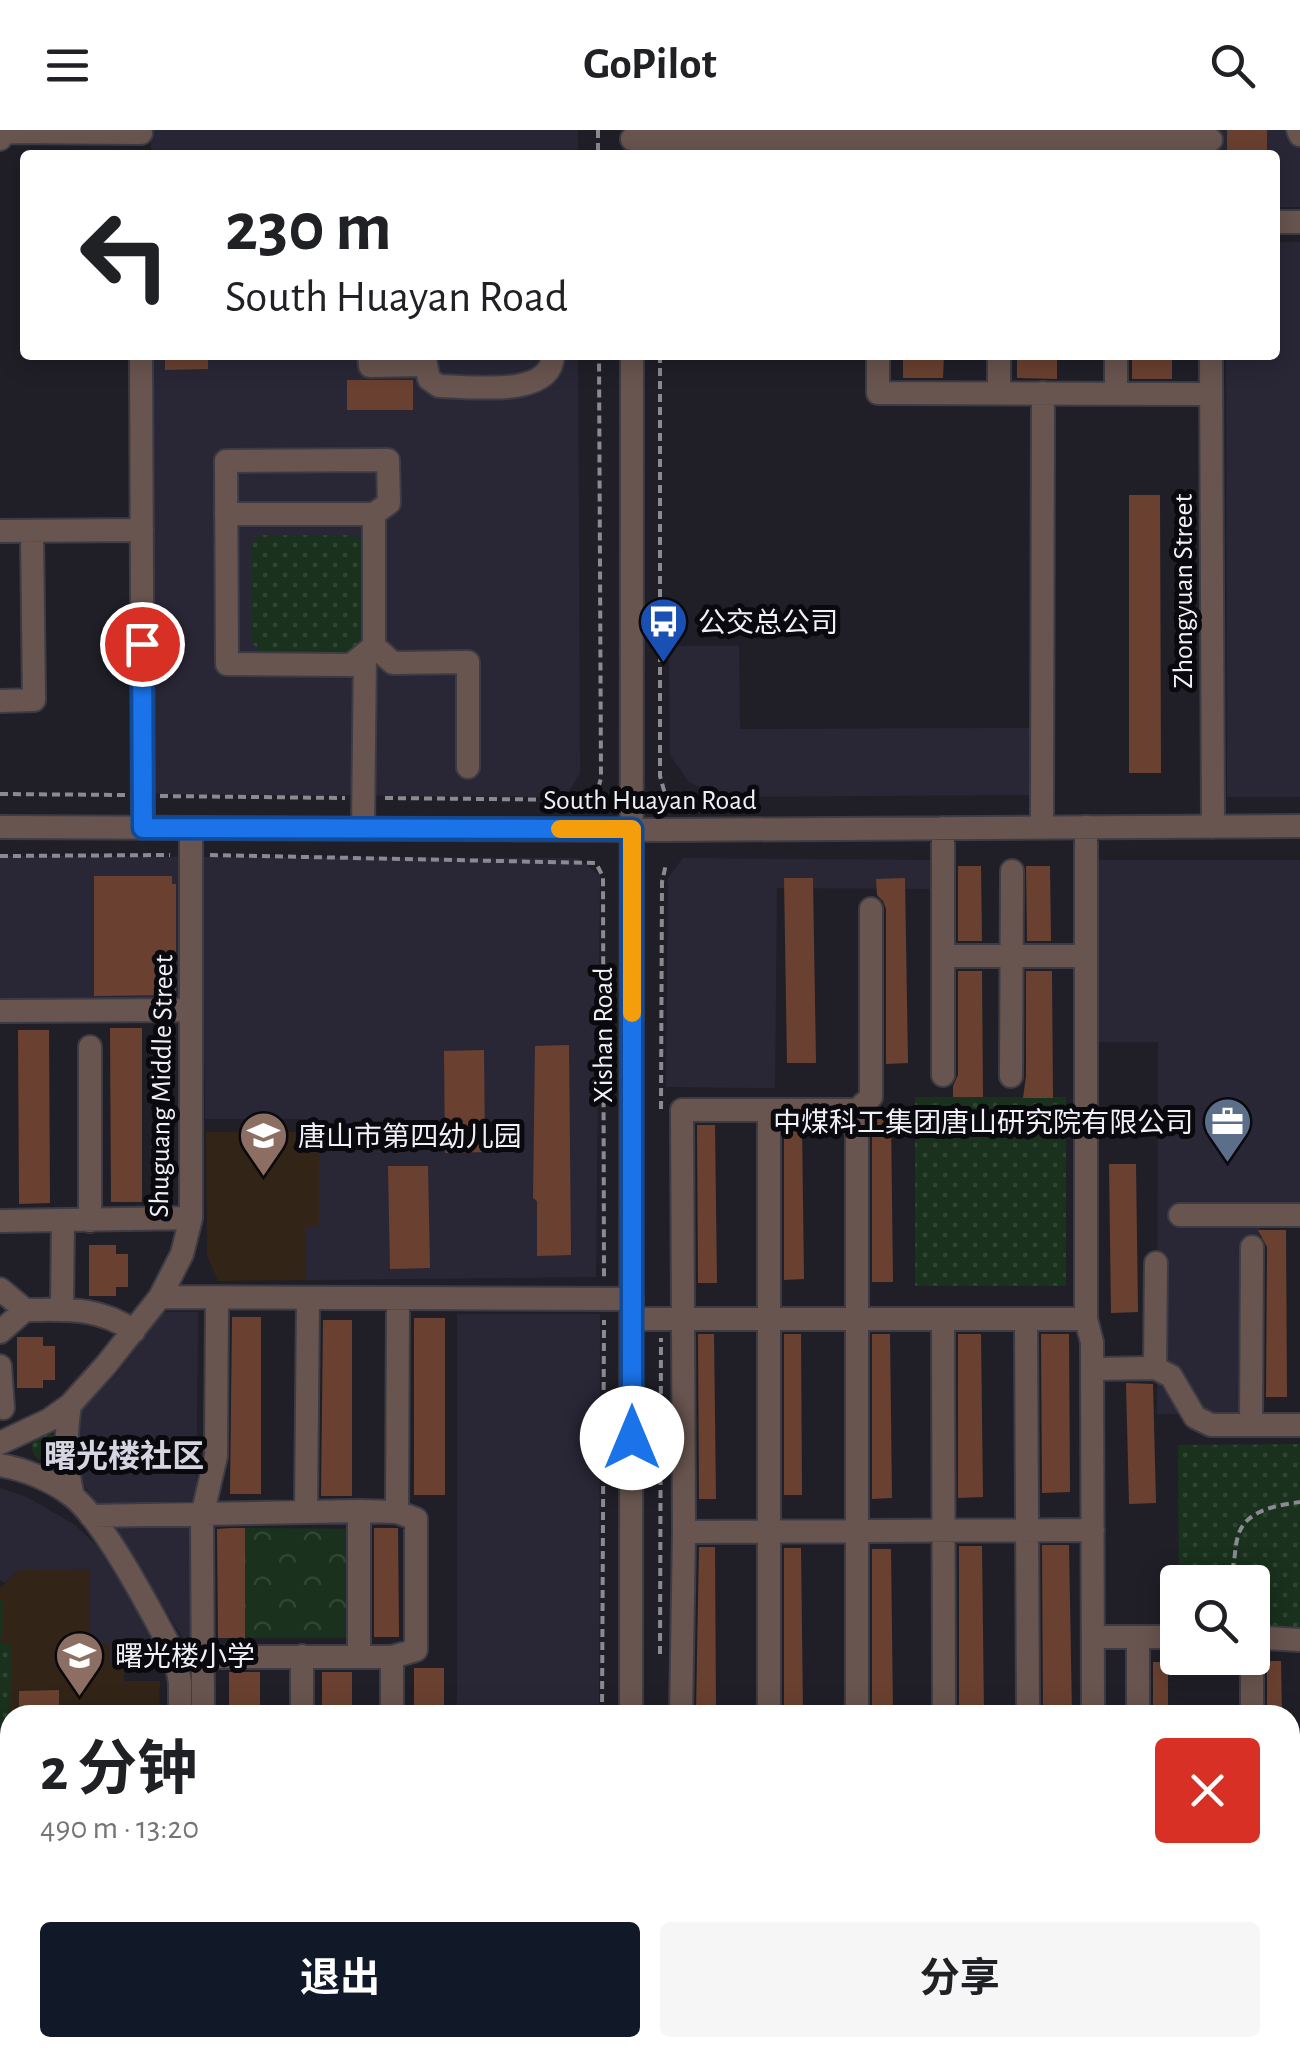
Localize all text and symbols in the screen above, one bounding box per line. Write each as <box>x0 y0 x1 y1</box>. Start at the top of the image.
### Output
icon: menu <box>40 38 95 93</box>
icon: search <box>1205 38 1260 93</box>
text: GoPilot <box>583 42 717 87</box>
icon: left <box>60 190 190 320</box>
text: 230 m <box>225 193 392 263</box>
text: South Huayan Road <box>225 275 568 320</box>
street label: Zhongyuan Street <box>1170 494 1198 688</box>
bus stop icon: 公交总公司 <box>637 596 689 664</box>
pin <box>100 602 185 687</box>
place label: 公交总公司 <box>698 608 838 638</box>
icon: arrive <box>115 617 170 672</box>
street label: South Huayan Road <box>543 787 757 815</box>
street label: Shuguang Middle Street <box>146 954 178 1218</box>
street label: Xishan Road <box>590 967 618 1103</box>
office icon: 中煤科工集团唐山研究院有限公司 <box>1202 1096 1254 1164</box>
place label: 中煤科工集团唐山研究院有限公司 <box>773 1108 1193 1138</box>
school or university icon: 唐山市第四幼儿园 <box>237 1110 289 1178</box>
place label: 唐山市第四幼儿园 <box>298 1122 522 1152</box>
position arrow <box>580 1386 684 1490</box>
district label: 曙光楼社区 <box>44 1439 204 1473</box>
map controls <box>1160 1565 1270 1675</box>
button: search <box>1160 1565 1270 1675</box>
school or university icon: 曙光楼小学 <box>54 1630 106 1698</box>
place label: 曙光楼小学 <box>115 1642 255 1672</box>
button: close <box>1155 1738 1260 1843</box>
text: 2 分钟 <box>40 1741 197 1801</box>
text: 490 m · 13:20 <box>40 1812 199 1844</box>
button: 退出 <box>40 1922 640 2037</box>
button: 分享 <box>660 1922 1260 2037</box>

